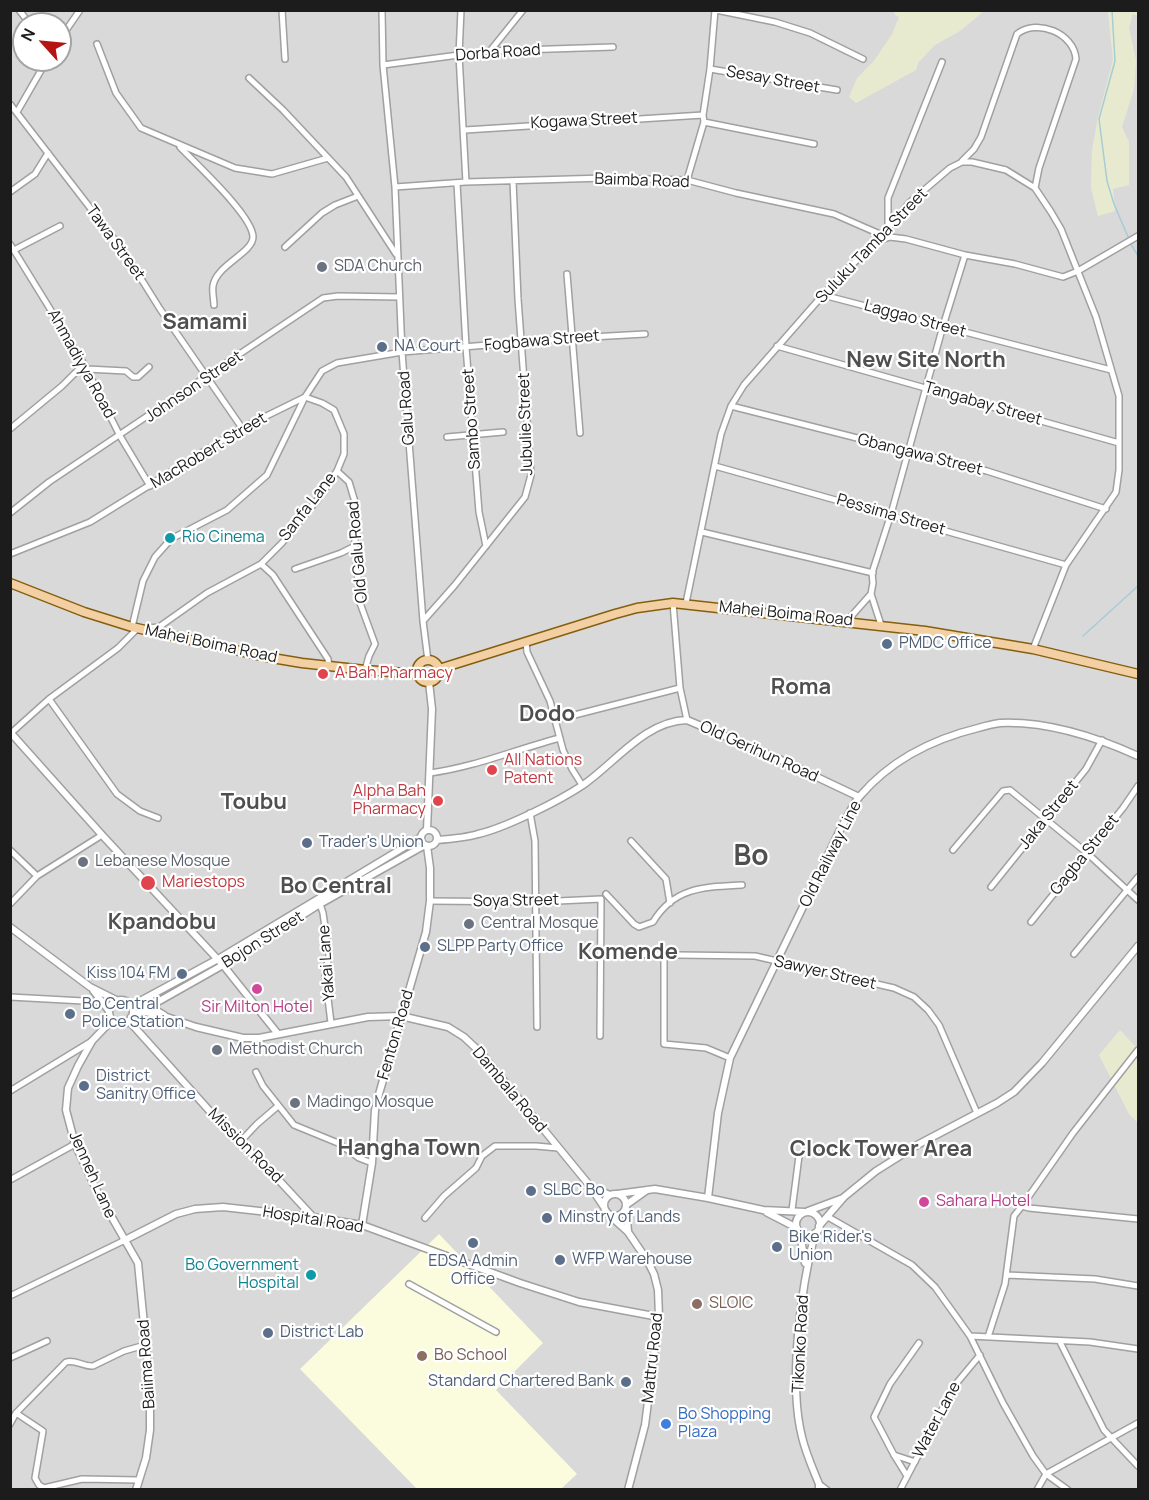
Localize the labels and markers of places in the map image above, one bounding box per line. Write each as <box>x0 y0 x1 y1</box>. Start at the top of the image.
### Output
place label: SDA Church <box>334 257 422 277</box>
marker: SDA Church <box>315 260 329 274</box>
place label: NA Court <box>394 337 461 357</box>
marker: NA Court <box>375 340 389 354</box>
place label: Rio Cinema <box>182 528 265 548</box>
marker: Rio Cinema <box>163 531 177 545</box>
place label: PMDC Office <box>899 634 992 654</box>
marker: PMDC Office <box>880 637 894 651</box>
place label: A Bah Pharmacy <box>335 664 453 684</box>
marker: A Bah Pharmacy <box>316 667 330 681</box>
place label: All Nations Patent <box>504 751 582 789</box>
marker: All Nations Patent <box>485 763 499 777</box>
place label: Alpha Bah Pharmacy <box>353 782 426 820</box>
marker: Alpha Bah Pharmacy <box>431 794 445 808</box>
place label: Trader's Union <box>319 833 424 853</box>
marker: Trader's Union <box>300 836 314 850</box>
place label: Lebanese Mosque <box>95 852 230 872</box>
marker: Lebanese Mosque <box>76 855 90 869</box>
place label: Mariestops <box>162 873 245 893</box>
marker: Mariestops <box>139 874 157 892</box>
place label: Central Mosque <box>481 914 598 934</box>
marker: Central Mosque <box>462 917 476 931</box>
place label: SLPP Party Office <box>437 937 563 957</box>
marker: SLPP Party Office <box>418 940 432 954</box>
place label: Kiss 104 FM <box>87 964 170 984</box>
marker: Kiss 104 FM <box>175 967 189 981</box>
marker: Sir Milton Hotel <box>250 982 264 996</box>
place label: Bo Central Police Station <box>82 995 184 1033</box>
place label: Sir Milton Hotel <box>201 998 313 1018</box>
marker: Bo Central Police Station <box>63 1007 77 1021</box>
place label: Methodist Church <box>229 1040 363 1060</box>
marker: Methodist Church <box>210 1043 224 1057</box>
place label: District Sanitry Office <box>96 1067 196 1105</box>
marker: District Sanitry Office <box>77 1079 91 1093</box>
place label: Madingo Mosque <box>307 1093 434 1113</box>
marker: Madingo Mosque <box>288 1096 302 1110</box>
place label: SLBC Bo <box>543 1181 605 1201</box>
marker: SLBC Bo <box>524 1184 538 1198</box>
place label: Sahara Hotel <box>936 1192 1030 1212</box>
marker: Sahara Hotel <box>917 1195 931 1209</box>
place label: Minstry of Lands <box>559 1208 681 1228</box>
marker: Minstry of Lands <box>540 1211 554 1225</box>
place label: Bike Rider's Union <box>789 1228 872 1266</box>
marker: EDSA Admin Office <box>466 1236 480 1250</box>
marker: Bike Rider's Union <box>770 1240 784 1254</box>
place label: WFP Warehouse <box>572 1250 692 1270</box>
place label: EDSA Admin Office <box>428 1252 518 1290</box>
marker: WFP Warehouse <box>553 1253 567 1267</box>
place label: Bo Government Hospital <box>185 1256 299 1294</box>
marker: Bo Government Hospital <box>304 1268 318 1282</box>
place label: SLOIC <box>709 1294 753 1314</box>
marker: SLOIC <box>690 1297 704 1311</box>
place label: District Lab <box>280 1323 364 1343</box>
marker: District Lab <box>261 1326 275 1340</box>
place label: Bo School <box>434 1346 507 1366</box>
marker: Bo School <box>415 1349 429 1363</box>
place label: Standard Chartered Bank <box>428 1372 614 1392</box>
marker: Standard Chartered Bank <box>619 1375 633 1389</box>
place label: Bo Shopping Plaza <box>678 1405 771 1443</box>
marker: Bo Shopping Plaza <box>659 1417 673 1431</box>

